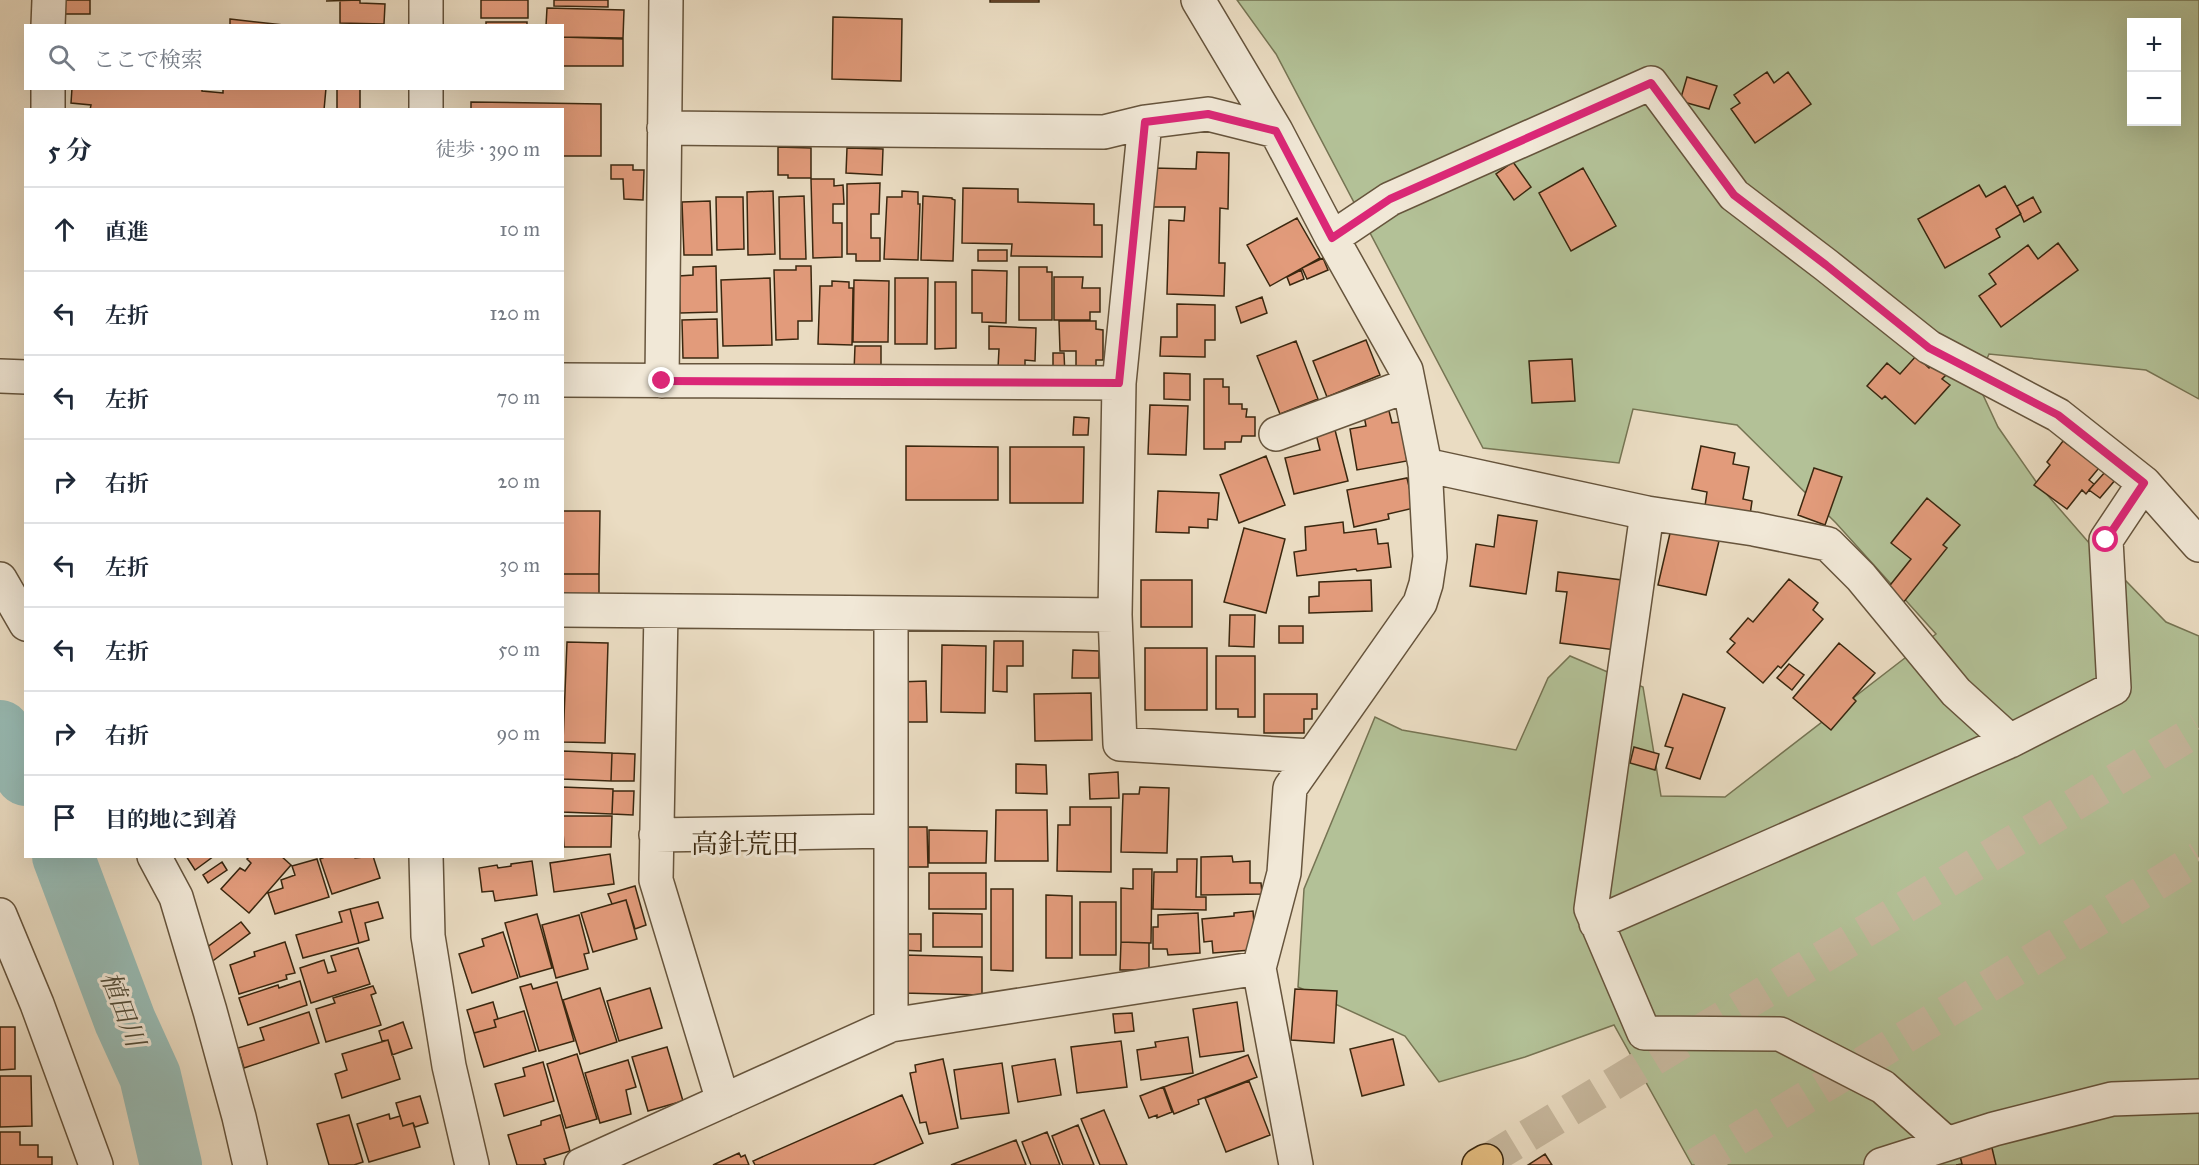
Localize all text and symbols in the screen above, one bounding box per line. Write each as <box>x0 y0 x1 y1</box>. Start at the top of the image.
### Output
map controls <box>2127 18 2181 126</box>
button: + <box>2127 18 2181 72</box>
search box <box>24 24 564 90</box>
icon: search <box>45 41 78 74</box>
text: ここで検索 <box>93 46 203 73</box>
button: − <box>2127 72 2181 126</box>
text: 5 分 <box>48 134 92 166</box>
text: 徒歩 · 390 m <box>436 137 540 161</box>
icon: ahead <box>48 213 81 246</box>
text: 10 m <box>499 217 540 241</box>
text: 直進 <box>105 218 149 245</box>
icon: left <box>48 297 81 330</box>
text: 120 m <box>489 301 540 325</box>
text: 左折 <box>105 302 149 329</box>
route end <box>648 367 674 393</box>
icon: left <box>48 381 81 414</box>
text: 70 m <box>497 385 540 409</box>
text: 左折 <box>105 386 149 413</box>
icon: right <box>48 465 81 498</box>
text: 20 m <box>497 469 540 493</box>
text: 右折 <box>105 470 149 497</box>
route start <box>2092 526 2118 552</box>
icon: left <box>48 549 81 582</box>
text: 30 m <box>499 553 540 577</box>
text: 左折 <box>105 554 149 581</box>
icon: left <box>48 633 81 666</box>
text: 50 m <box>498 637 540 661</box>
text: 左折 <box>105 638 149 665</box>
icon: right <box>48 717 81 750</box>
text: 90 m <box>497 721 540 745</box>
text: 右折 <box>105 722 149 749</box>
icon: arrive <box>48 801 81 834</box>
text: 目的地に到着 <box>105 806 237 833</box>
district label: 高針荒田 <box>691 827 799 860</box>
water label: 植田川 <box>94 967 153 1054</box>

